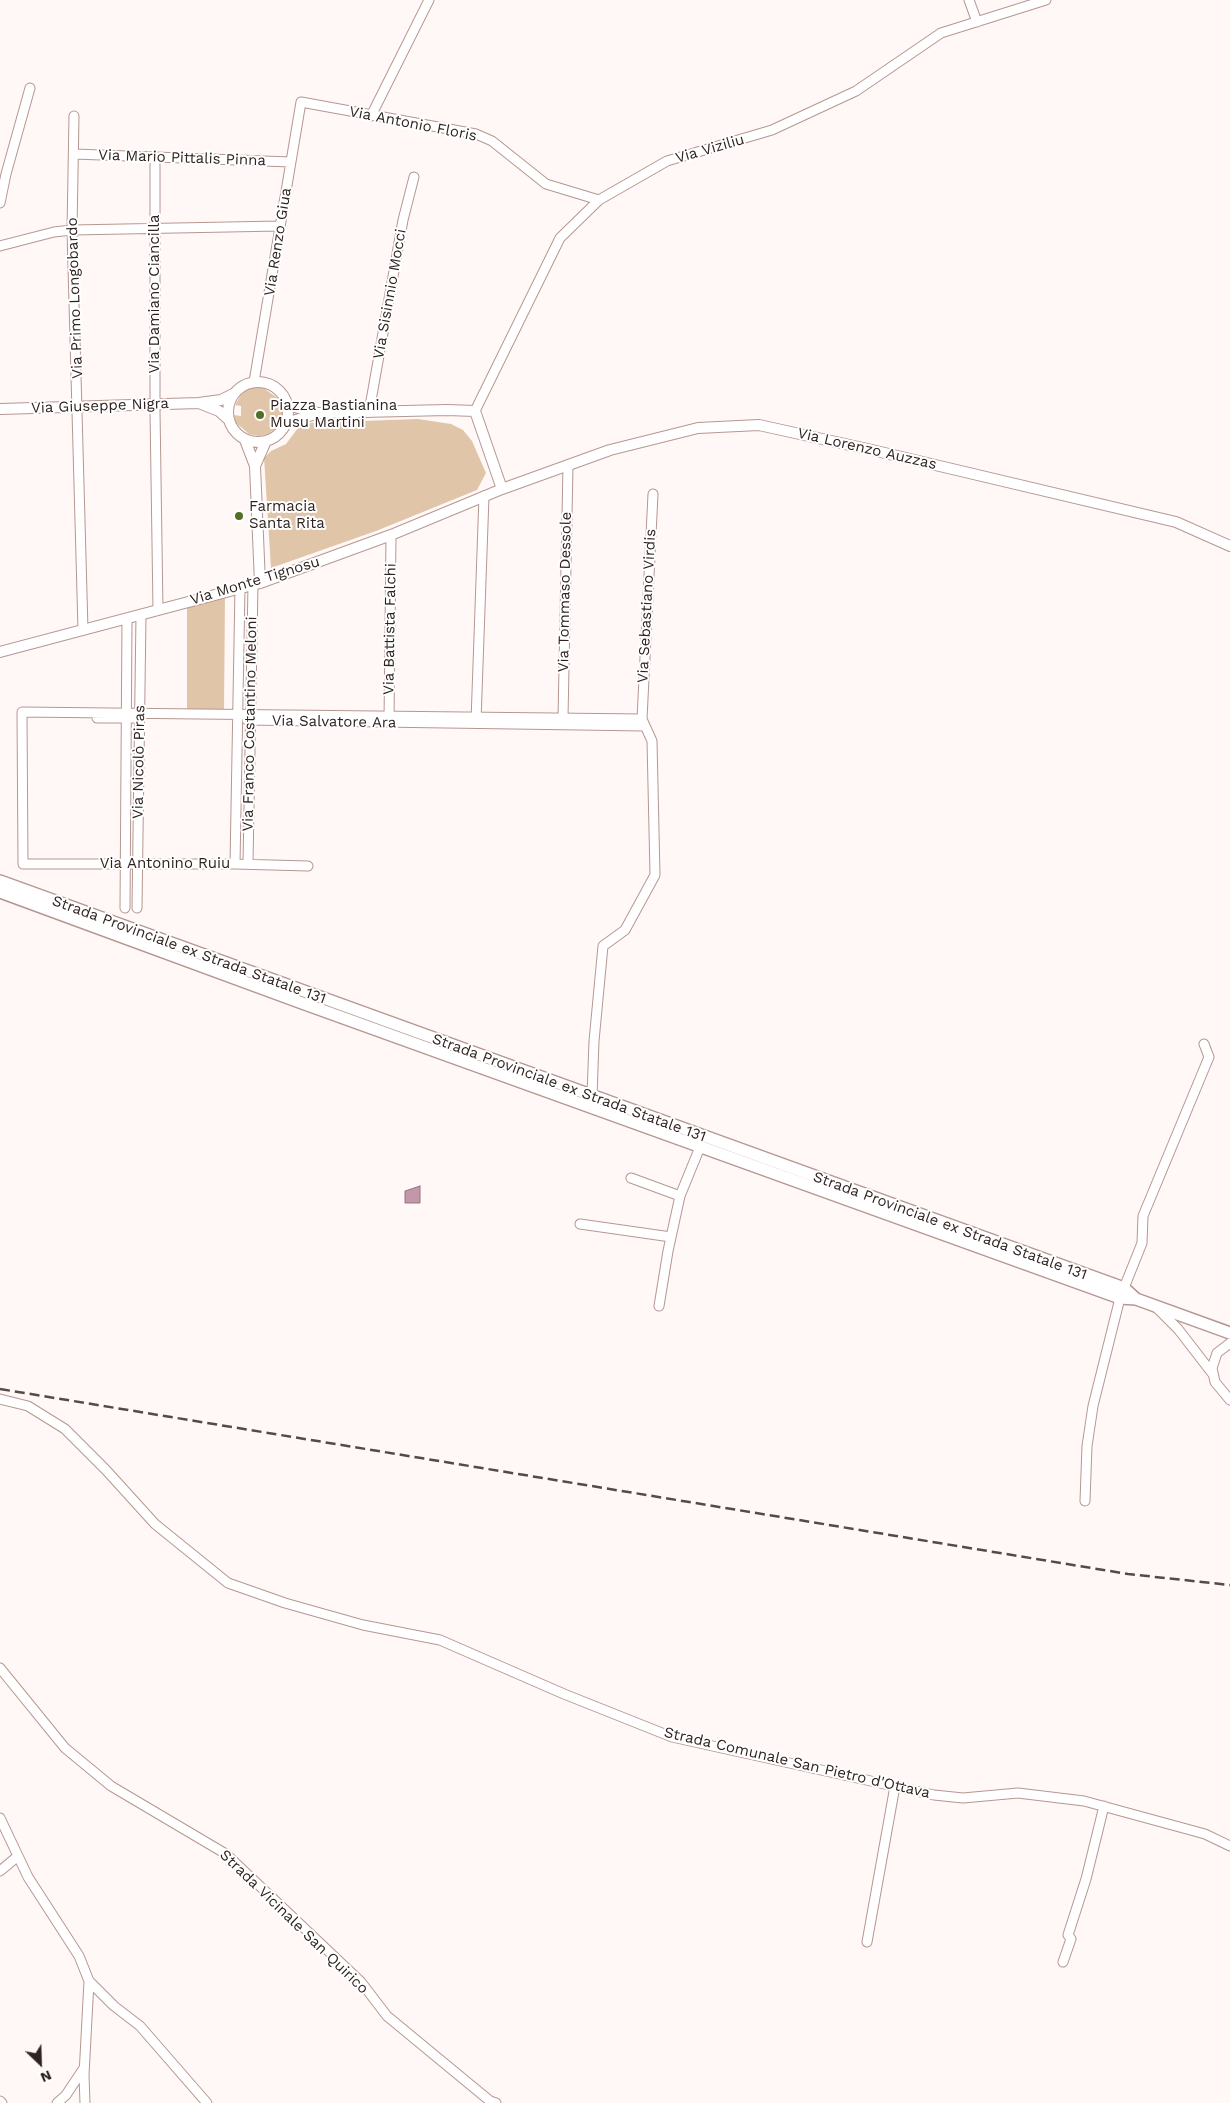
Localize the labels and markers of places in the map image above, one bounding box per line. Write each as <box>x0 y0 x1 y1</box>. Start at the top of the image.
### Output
place label: Piazza Bastianina Musu Martini <box>270 397 397 432</box>
marker: Piazza Bastianina Musu Martini <box>254 409 266 421</box>
place label: Farmacia Santa Rita <box>249 498 325 533</box>
marker: Farmacia Santa Rita <box>233 510 245 522</box>

